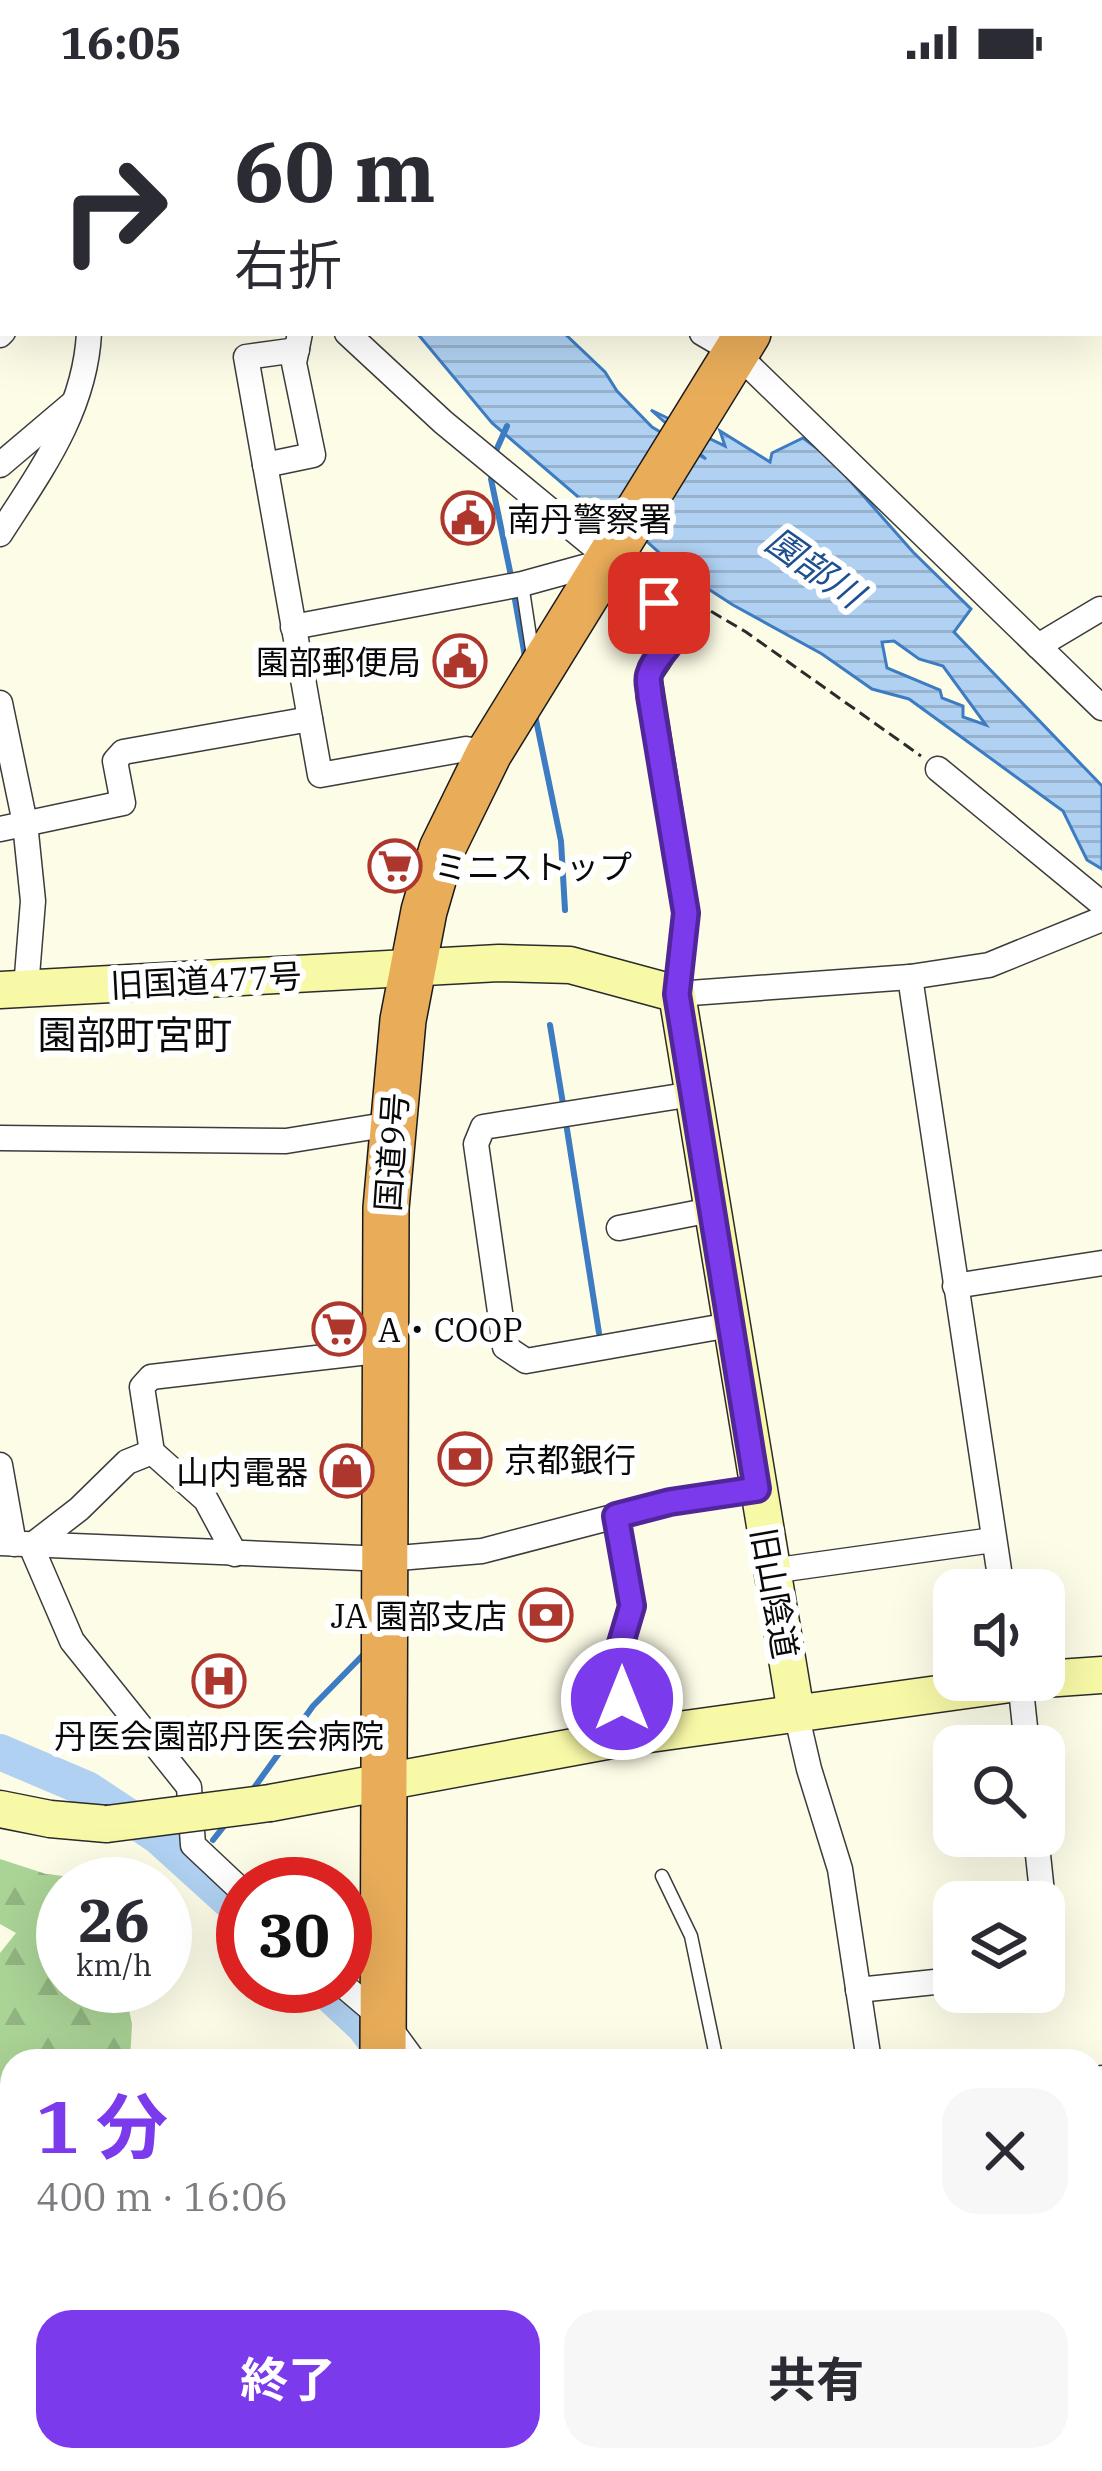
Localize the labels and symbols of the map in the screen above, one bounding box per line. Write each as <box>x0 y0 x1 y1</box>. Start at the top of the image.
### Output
public building icon: 南丹警察署 <box>440 490 496 546</box>
place label: 南丹警察署 <box>507 497 672 540</box>
water label: 園部川 <box>757 517 876 620</box>
pin <box>608 552 710 654</box>
public building icon: 園部郵便局 <box>432 633 488 689</box>
place label: 園部郵便局 <box>256 640 421 683</box>
supermarket icon: ミニストップ <box>367 838 423 894</box>
place label: ミニストップ <box>434 845 632 888</box>
street label: 旧国道477号 <box>109 954 303 1006</box>
district label: 園部町宮町 <box>37 1009 233 1060</box>
street label: 国道9号 <box>365 1091 417 1213</box>
supermarket icon: A・COOP <box>311 1301 367 1357</box>
place label: A・COOP <box>378 1308 523 1351</box>
bank icon: 京都銀行 <box>437 1431 493 1487</box>
place label: 京都銀行 <box>504 1438 636 1481</box>
shop icon: 山内電器 <box>319 1443 375 1499</box>
place label: 山内電器 <box>176 1450 308 1493</box>
street label: 旧山陰道 <box>742 1524 808 1662</box>
bank icon: JA 園部支店 <box>518 1587 574 1643</box>
place label: JA 園部支店 <box>330 1594 507 1637</box>
position arrow <box>559 1636 685 1762</box>
hospital icon: 丹医会園部丹医会病院 <box>191 1653 247 1709</box>
place label: 丹医会園部丹医会病院 <box>54 1714 384 1757</box>
speed limit sign: 30 <box>216 1857 372 2013</box>

